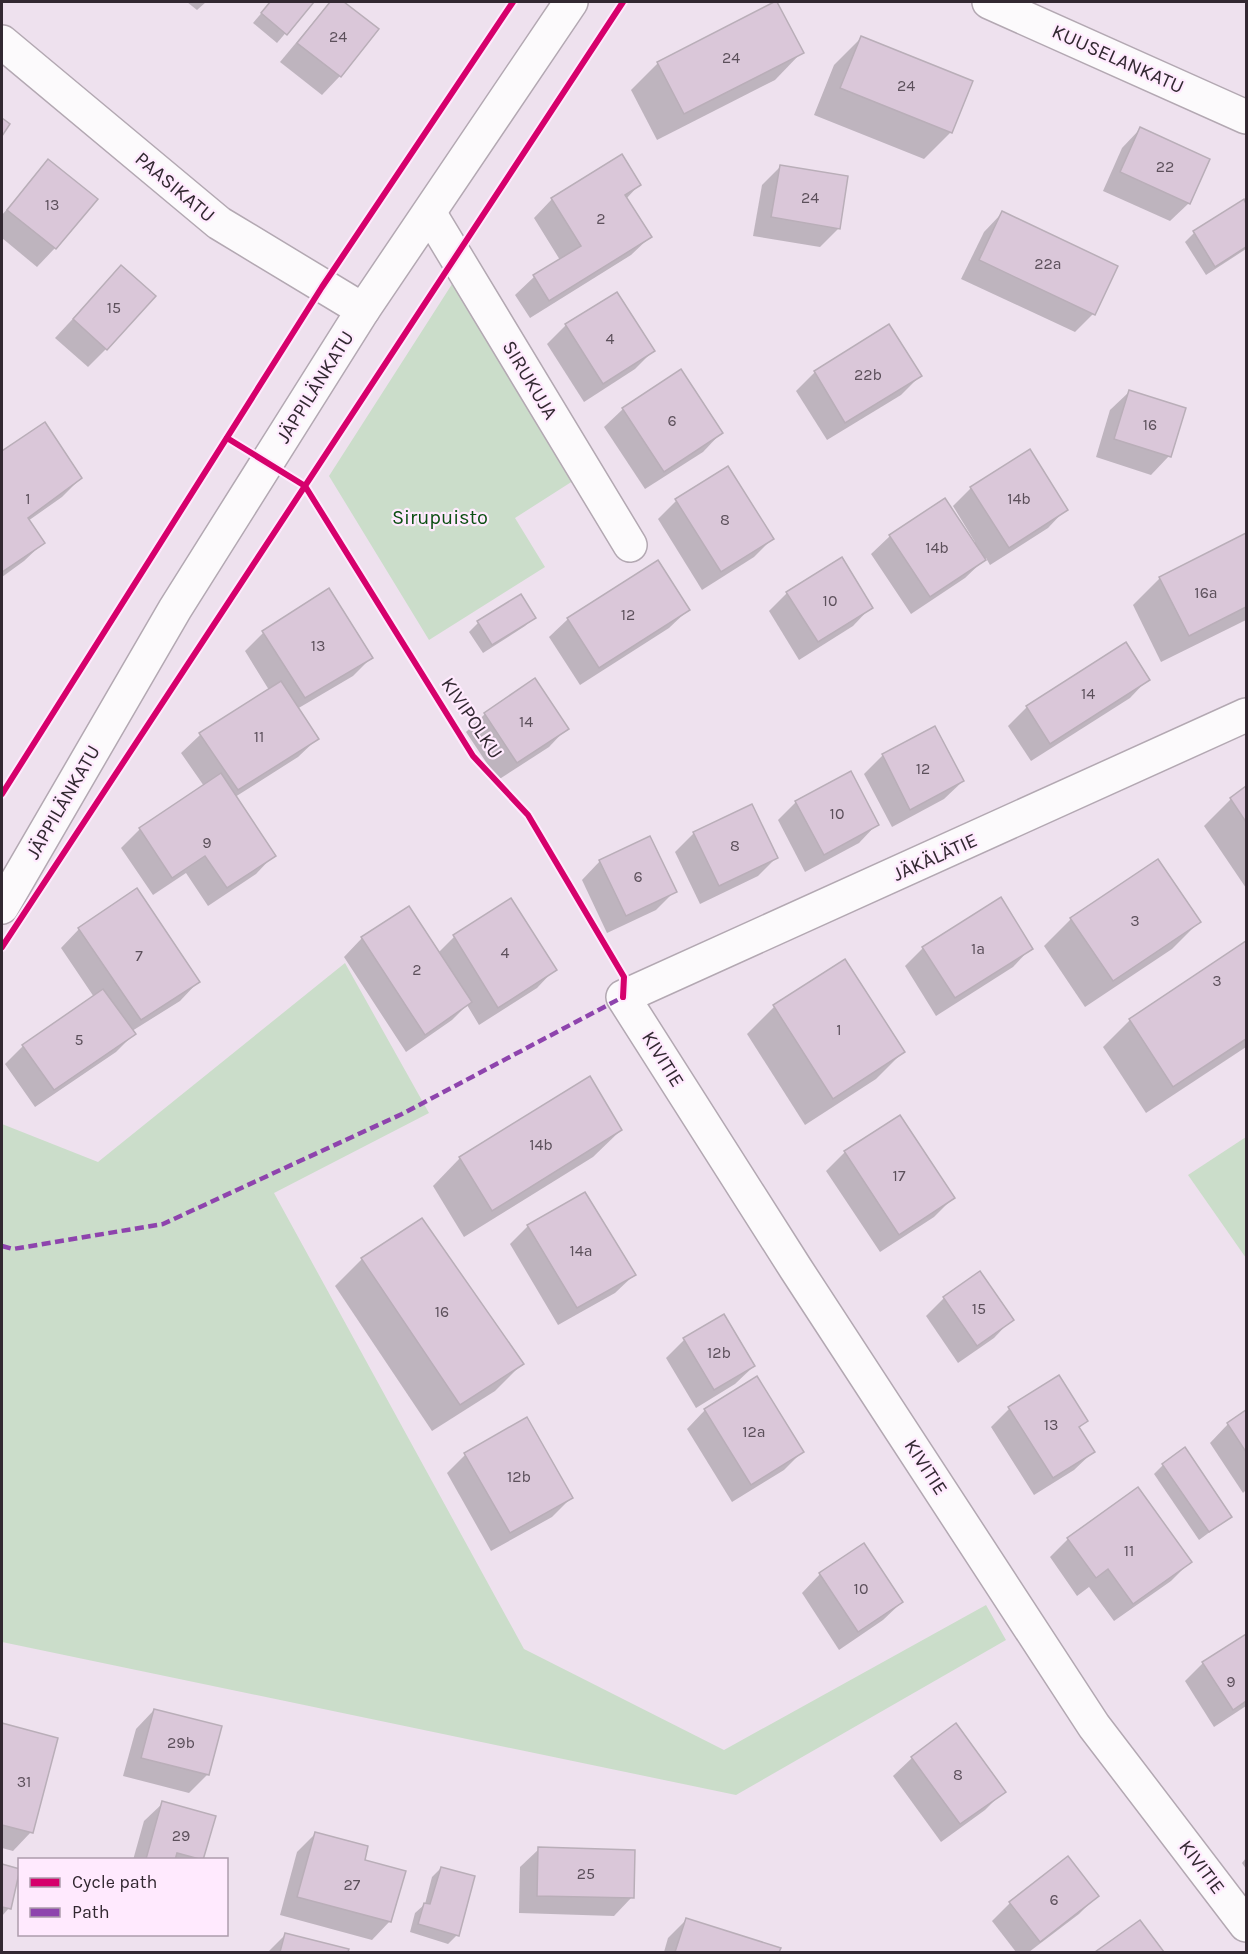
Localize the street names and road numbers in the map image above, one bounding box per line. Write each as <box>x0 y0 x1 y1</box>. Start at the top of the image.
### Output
street label: KUUSELANKATU <box>1048 20 1188 98</box>
street label: PAASIKATU <box>131 147 219 227</box>
street label: JÄPPILÄNKATU <box>271 327 359 447</box>
street label: SIRUKUJA <box>498 336 562 424</box>
street label: KIVIPOLKU <box>436 673 508 763</box>
street label: JÄPPILÄNKATU <box>21 741 105 863</box>
street label: JÄKÄLÄTIE <box>889 828 981 886</box>
street label: KIVITIE <box>637 1027 689 1091</box>
street label: KIVITIE <box>900 1435 952 1499</box>
street label: KIVITIE <box>1174 1836 1230 1898</box>

